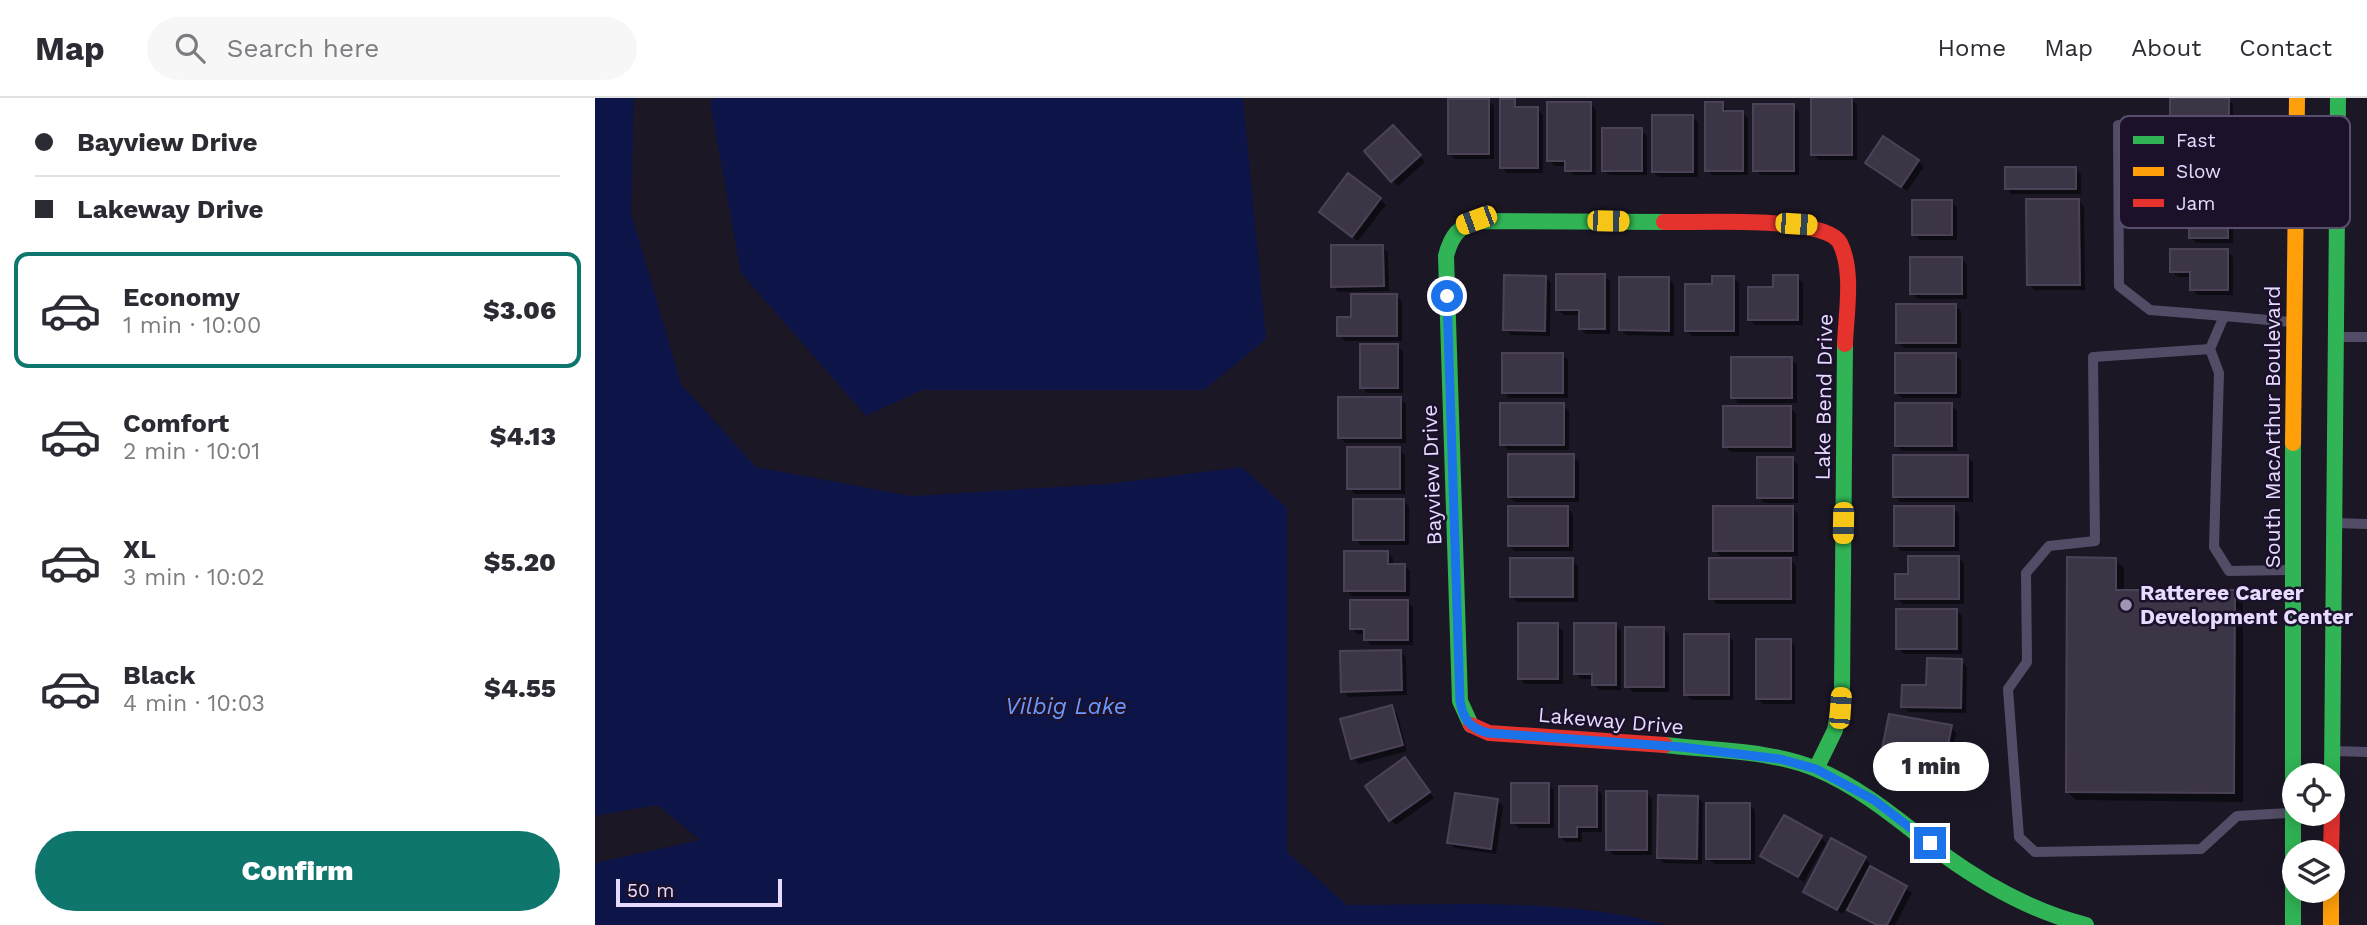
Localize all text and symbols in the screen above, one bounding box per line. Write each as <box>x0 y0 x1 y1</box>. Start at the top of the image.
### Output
search box <box>147 17 637 80</box>
text: Map <box>35 29 105 68</box>
icon: search <box>171 29 209 67</box>
text: Search here <box>227 33 379 63</box>
text: Home <box>1938 34 2006 62</box>
text: Map <box>2044 34 2093 62</box>
text: About <box>2131 34 2201 62</box>
text: Contact <box>2239 34 2332 62</box>
legend <box>2119 116 2350 228</box>
text: Bayview Drive <box>77 127 258 157</box>
text: Fast <box>2176 129 2215 152</box>
text: Slow <box>2176 160 2221 183</box>
text: Jam <box>2176 192 2215 215</box>
text: Lakeway Drive <box>77 194 264 224</box>
car <box>1453 203 1500 237</box>
car <box>1587 210 1630 232</box>
car <box>1775 212 1818 236</box>
icon: car <box>39 279 102 342</box>
route start <box>1431 280 1463 312</box>
text: Economy <box>123 282 240 312</box>
street label: South MacArthur Boulevard <box>2260 286 2285 568</box>
text: $3.06 <box>483 295 556 325</box>
text: 1 min · 10:00 <box>123 312 261 339</box>
street label: Lake Bend Drive <box>1810 313 1837 481</box>
street label: Bayview Drive <box>1417 404 1446 546</box>
icon: car <box>39 405 102 468</box>
text: Comfort <box>123 408 229 438</box>
text: $4.13 <box>490 421 556 451</box>
text: 2 min · 10:01 <box>123 438 260 465</box>
car <box>1833 502 1854 544</box>
icon: car <box>39 531 102 594</box>
text: XL <box>123 534 156 564</box>
text: $5.20 <box>484 547 556 577</box>
text: 3 min · 10:02 <box>123 564 265 591</box>
place label: Ratteree Career Development Center <box>2140 580 2353 629</box>
marker: Ratteree Career Development Center <box>2118 597 2134 613</box>
icon: car <box>39 657 102 720</box>
text: Black <box>123 660 195 690</box>
text: $4.55 <box>484 673 556 703</box>
car <box>1829 686 1852 730</box>
text: 4 min · 10:03 <box>123 690 265 717</box>
water label: Vilbig Lake <box>1005 693 1127 720</box>
street label: Lakeway Drive <box>1537 702 1685 739</box>
callout: 1 min <box>1872 742 1988 790</box>
text: 1 min <box>1901 753 1961 780</box>
map controls <box>2282 763 2345 903</box>
button: locate <box>2282 763 2345 826</box>
route end <box>1914 827 1946 859</box>
button: Confirm <box>35 831 560 911</box>
button: layers <box>2282 840 2345 903</box>
scale bar <box>616 876 782 908</box>
text: 50 m <box>627 879 674 902</box>

